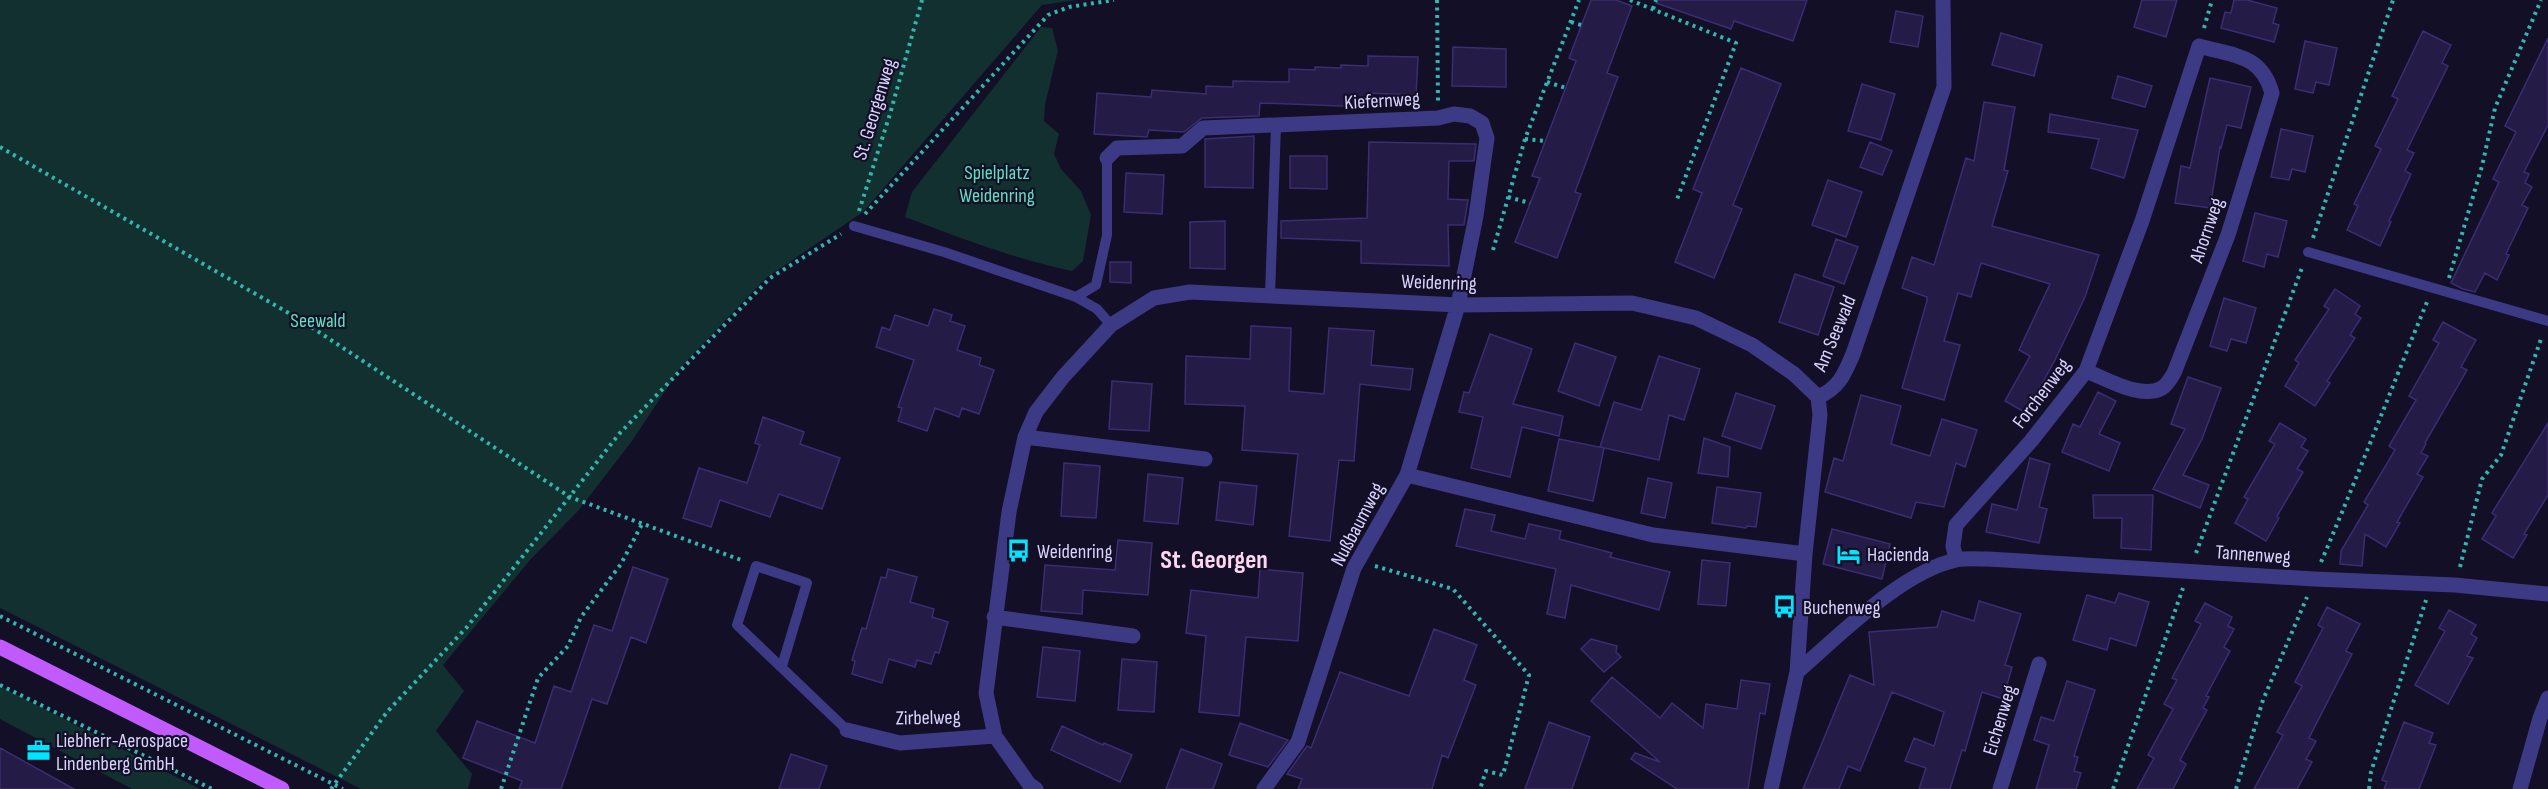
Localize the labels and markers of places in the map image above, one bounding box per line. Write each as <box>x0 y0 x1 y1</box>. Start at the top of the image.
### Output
bus stop icon: Weidenring <box>1006 538 1032 564</box>
place label: Weidenring <box>1037 540 1112 564</box>
hotel icon: Hacienda <box>1836 541 1862 567</box>
place label: Hacienda <box>1867 543 1929 567</box>
bus stop icon: Buchenweg <box>1772 594 1798 620</box>
place label: Buchenweg <box>1803 596 1881 620</box>
place label: Liebherr-Aerospace Lindenberg GmbH <box>56 729 188 776</box>
office icon: Liebherr-Aerospace Lindenberg GmbH <box>25 738 51 764</box>

